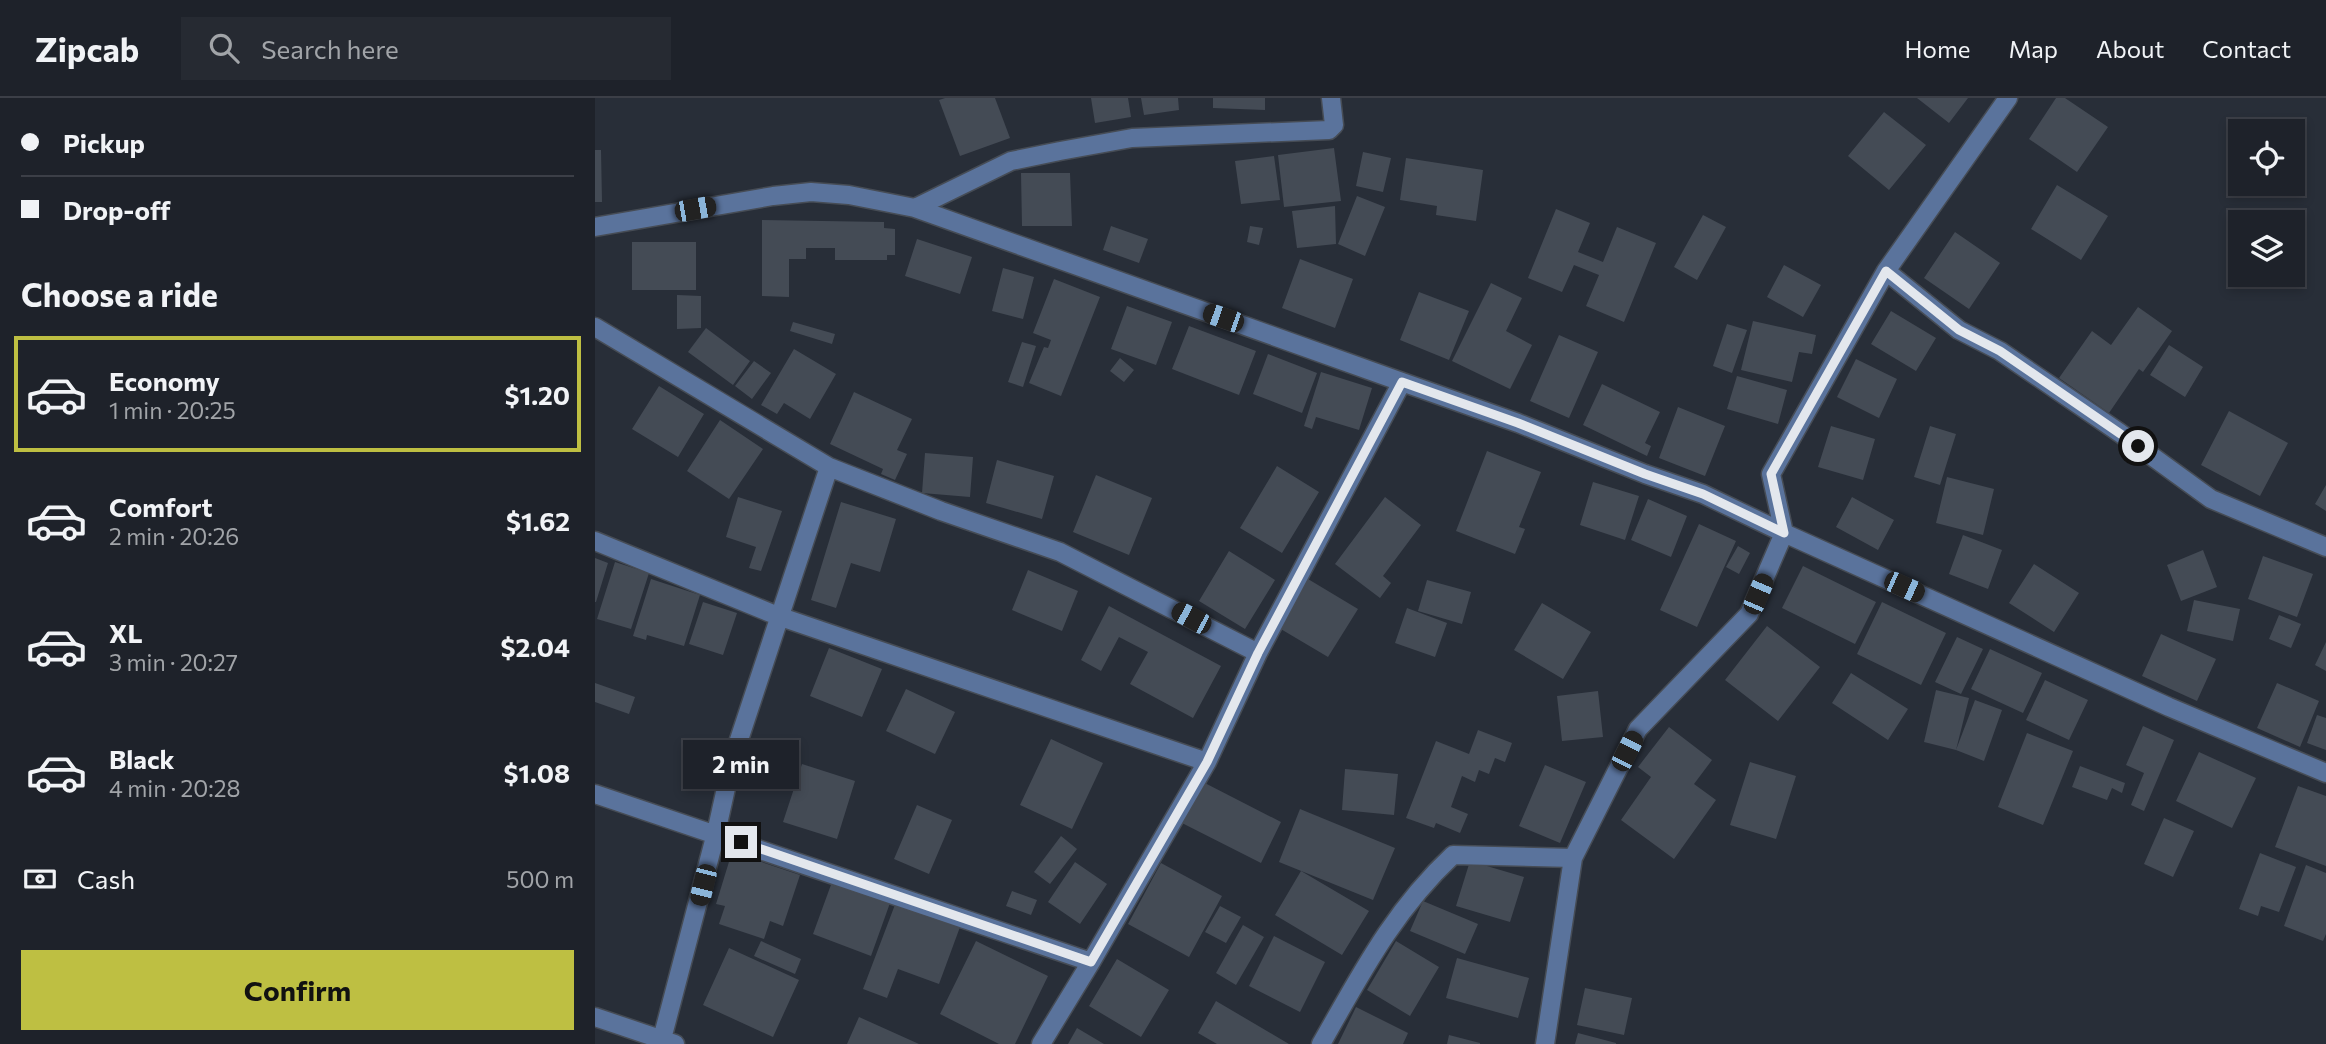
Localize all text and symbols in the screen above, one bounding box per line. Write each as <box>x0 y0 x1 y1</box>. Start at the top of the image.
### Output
search box <box>181 17 671 80</box>
text: Zipcab <box>35 28 139 69</box>
icon: search <box>205 29 243 67</box>
text: Search here <box>261 33 399 64</box>
text: Home <box>1905 34 1971 63</box>
text: Map <box>2009 34 2058 63</box>
text: About <box>2096 34 2164 63</box>
text: Contact <box>2202 34 2291 63</box>
map controls <box>2228 119 2305 287</box>
button: locate <box>2228 119 2305 196</box>
text: Pickup <box>63 127 145 158</box>
text: Drop-off <box>63 194 170 225</box>
car <box>673 195 718 223</box>
button: layers <box>2228 210 2305 287</box>
text: Choose a ride <box>21 274 218 314</box>
car <box>1200 301 1247 335</box>
icon: car <box>25 363 88 426</box>
text: Economy <box>109 365 220 396</box>
text: $1.20 <box>505 379 570 410</box>
text: 1 min · 20:25 <box>109 396 236 424</box>
route start <box>2122 430 2154 462</box>
icon: car <box>25 489 88 552</box>
text: Comfort <box>109 491 212 522</box>
text: $1.62 <box>506 505 570 536</box>
text: 2 min · 20:26 <box>109 522 239 550</box>
car <box>1881 569 1928 605</box>
car <box>1741 571 1776 617</box>
car <box>1168 599 1215 637</box>
icon: car <box>25 615 88 678</box>
text: XL <box>109 617 143 648</box>
text: $2.04 <box>501 631 570 662</box>
text: 3 min · 20:27 <box>109 648 238 676</box>
car <box>1609 728 1646 774</box>
callout: 2 min <box>683 740 799 790</box>
icon: car <box>25 741 88 804</box>
text: Black <box>109 743 175 774</box>
text: 2 min <box>712 750 770 778</box>
text: $1.08 <box>503 757 570 788</box>
text: 4 min · 20:28 <box>109 774 240 802</box>
route end <box>725 826 757 858</box>
icon: cash <box>21 860 59 898</box>
car <box>688 862 719 908</box>
text: Cash <box>77 863 135 894</box>
text: 500 m <box>506 865 574 893</box>
button: Confirm <box>21 950 574 1030</box>

